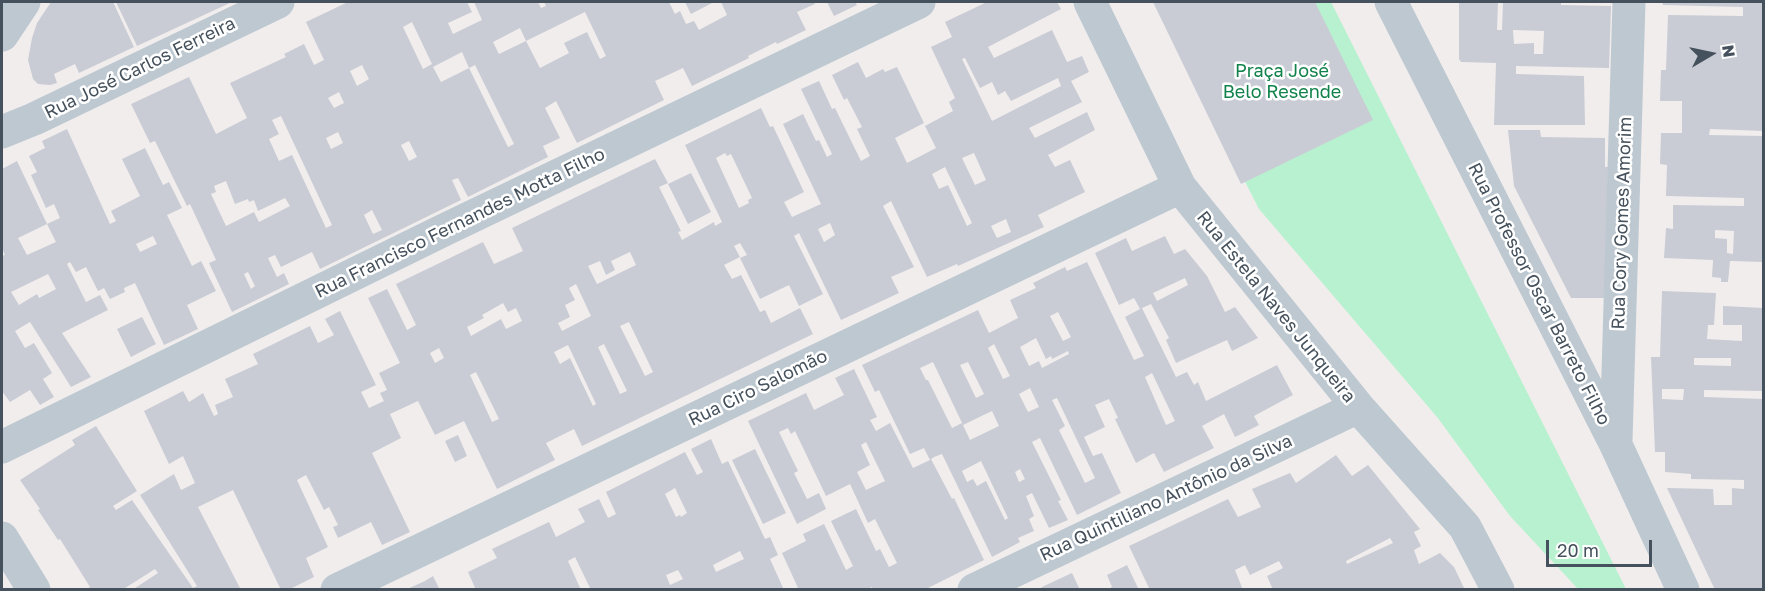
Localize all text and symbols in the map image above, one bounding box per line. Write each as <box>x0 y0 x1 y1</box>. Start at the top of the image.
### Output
street label: Rua José Carlos Ferreira <box>41 12 239 124</box>
north arrow <box>1681 24 1741 84</box>
text: N <box>1718 44 1740 59</box>
park label: Praça José Belo Resende <box>1223 60 1341 103</box>
street label: Rua Cory Gomes Amorim <box>1607 116 1637 330</box>
street label: Rua Francisco Fernandes Motta Filho <box>312 143 608 303</box>
street label: Rua Professor Oscar Barreto Filho <box>1463 159 1615 429</box>
street label: Rua Estela Naves Junqueira <box>1192 207 1360 407</box>
street label: Rua Ciro Salomão <box>685 345 831 431</box>
street label: Rua Quintiliano Antônio da Silva <box>1036 430 1296 566</box>
scale bar <box>1549 528 1656 566</box>
text: 20 m <box>1557 539 1599 561</box>

